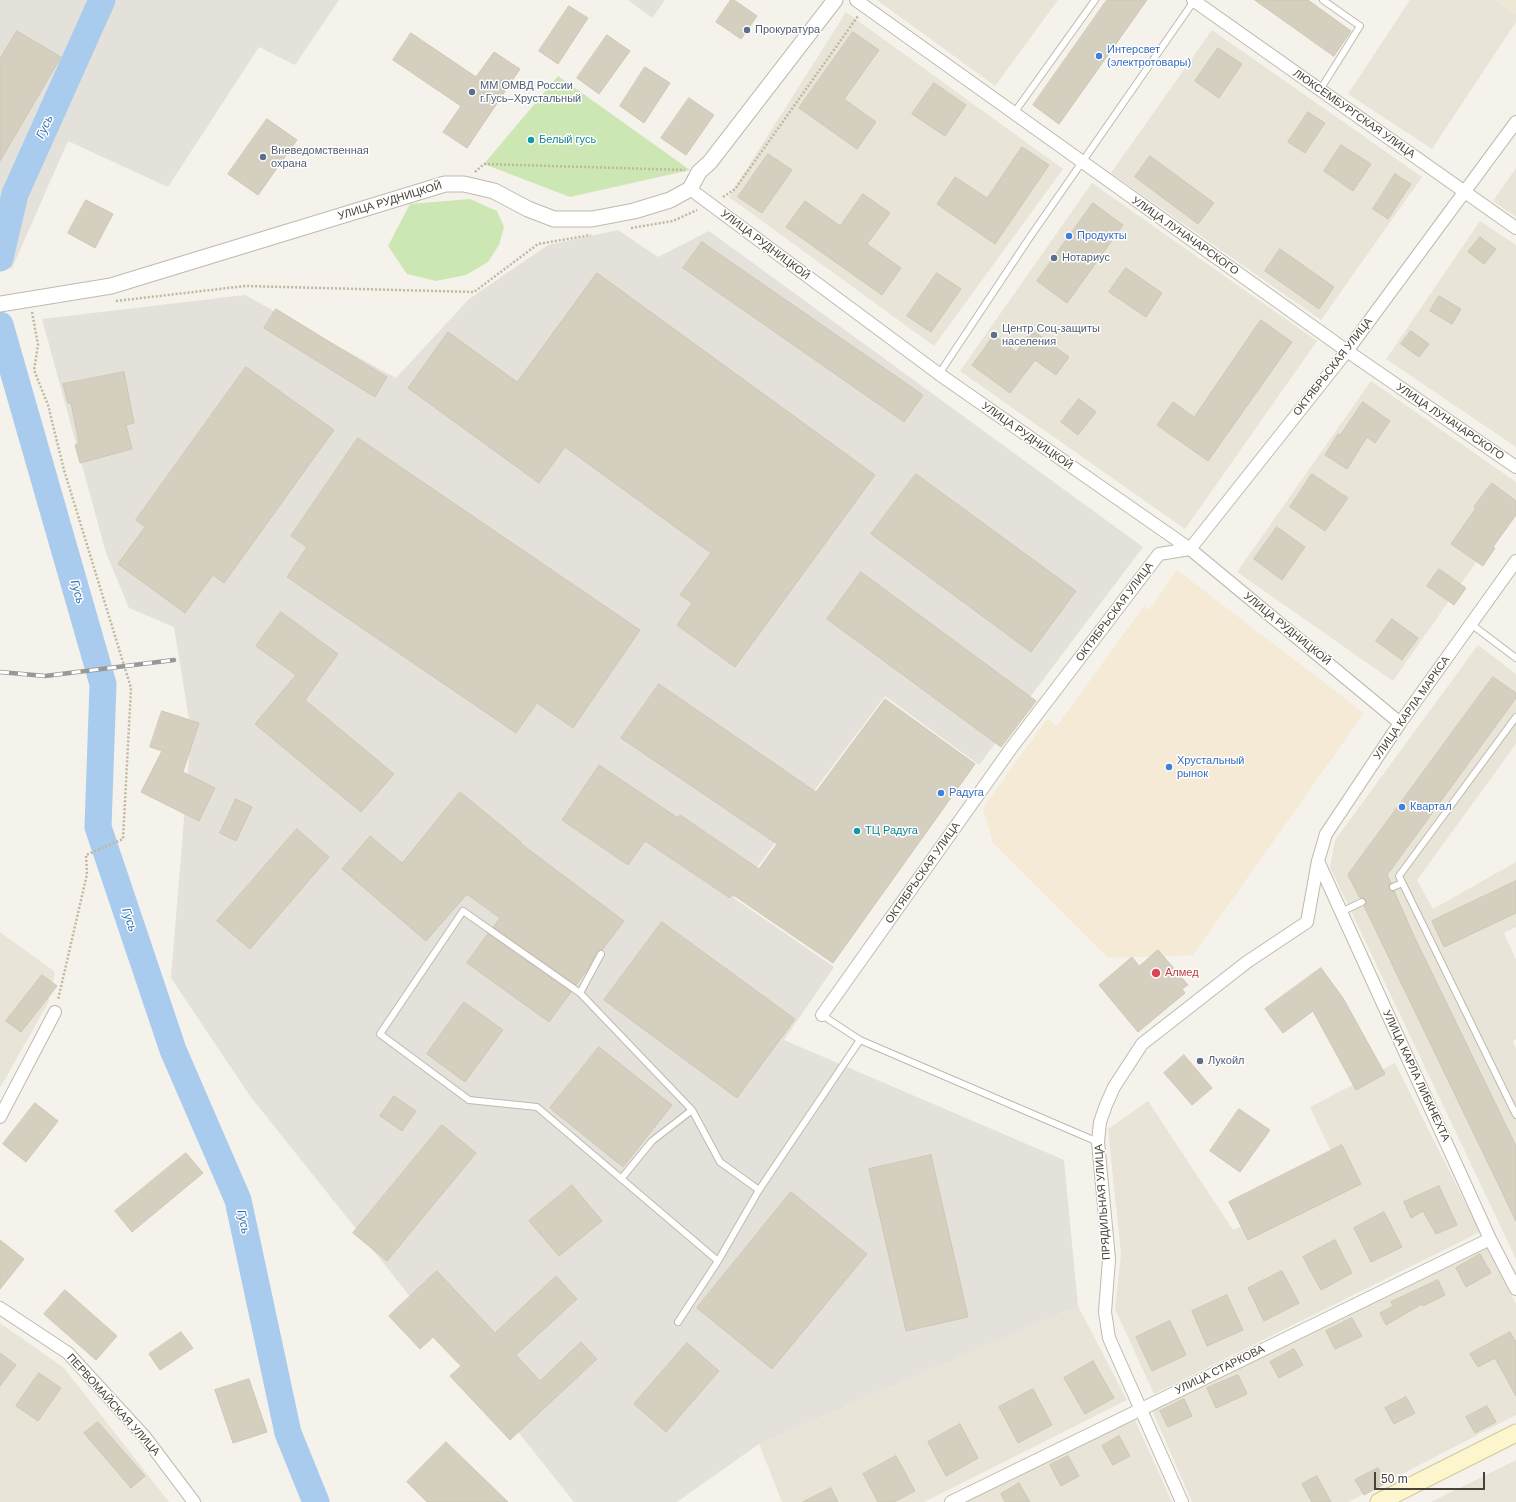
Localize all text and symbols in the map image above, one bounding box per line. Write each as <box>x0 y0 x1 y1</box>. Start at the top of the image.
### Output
place label: Прокуратура <box>755 23 820 37</box>
marker: Прокуратура <box>742 25 752 35</box>
place label: Интерсвет (электротовары) <box>1107 43 1191 69</box>
marker: Интерсвет (электротовары) <box>1094 51 1104 61</box>
street label: ЛЮКСЕМБУРГСКАЯ УЛИЦА <box>1291 67 1417 161</box>
place label: ММ ОМВД России г.Гусь–Хрустальный <box>480 79 581 105</box>
marker: ММ ОМВД России г.Гусь–Хрустальный <box>467 87 477 97</box>
water label: Гусь <box>33 113 57 141</box>
place label: Белый гусь <box>539 133 596 147</box>
marker: Белый гусь <box>526 135 536 145</box>
place label: Вневедомственная охрана <box>271 144 369 170</box>
marker: Вневедомственная охрана <box>258 152 268 162</box>
street label: УЛИЦА РУДНИЦКОЙ <box>336 179 444 223</box>
street label: УЛИЦА ЛУНАЧАРСКОГО <box>1129 194 1241 278</box>
street label: УЛИЦА РУДНИЦКОЙ <box>718 207 812 283</box>
place label: Продукты <box>1077 229 1127 243</box>
marker: Продукты <box>1064 231 1074 241</box>
place label: Нотариус <box>1062 251 1110 265</box>
marker: Нотариус <box>1049 253 1059 263</box>
street label: ОКТЯБРЬСКАЯ УЛИЦА <box>1291 315 1375 419</box>
place label: Центр Соц-защиты населения <box>1002 322 1100 348</box>
marker: Центр Соц-защиты населения <box>989 330 999 340</box>
street label: УЛИЦА ЛУНАЧАРСКОГО <box>1393 381 1507 463</box>
street label: УЛИЦА РУДНИЦКОЙ <box>979 400 1075 472</box>
street label: ОКТЯБРЬСКАЯ УЛИЦА <box>1073 560 1157 664</box>
water label: Гусь <box>67 578 87 606</box>
street label: УЛИЦА РУДНИЦКОЙ <box>1241 590 1333 668</box>
street label: УЛИЦА КАРЛА МАРКСА <box>1371 654 1453 762</box>
place label: Хрустальный рынок <box>1177 754 1245 780</box>
marker: Хрустальный рынок <box>1164 762 1174 772</box>
place label: Радуга <box>949 786 984 800</box>
marker: Радуга <box>936 788 946 798</box>
place label: Квартал <box>1410 800 1452 814</box>
marker: Квартал <box>1397 802 1407 812</box>
street label: ОКТЯБРЬСКАЯ УЛИЦА <box>883 820 963 926</box>
place label: ТЦ Радуга <box>865 824 918 838</box>
marker: ТЦ Радуга <box>852 826 862 836</box>
water label: Гусь <box>118 906 140 934</box>
place label: Алмед <box>1165 966 1199 980</box>
marker: Алмед <box>1150 967 1162 979</box>
street label: УЛИЦА КАРЛА ЛИБКНЕХТА <box>1380 1008 1452 1144</box>
place label: Лукойл <box>1208 1054 1244 1068</box>
marker: Лукойл <box>1195 1056 1205 1066</box>
street label: ПРЯДИЛЬНАЯ УЛИЦА <box>1092 1144 1114 1260</box>
water label: Гусь <box>233 1209 253 1235</box>
street label: УЛИЦА СТАРКОВА <box>1173 1343 1267 1397</box>
street label: ПЕРВОМАЙСКАЯ УЛИЦА <box>64 1351 162 1459</box>
scale bar <box>1376 1464 1487 1490</box>
text: 50 m <box>1381 1472 1408 1486</box>

